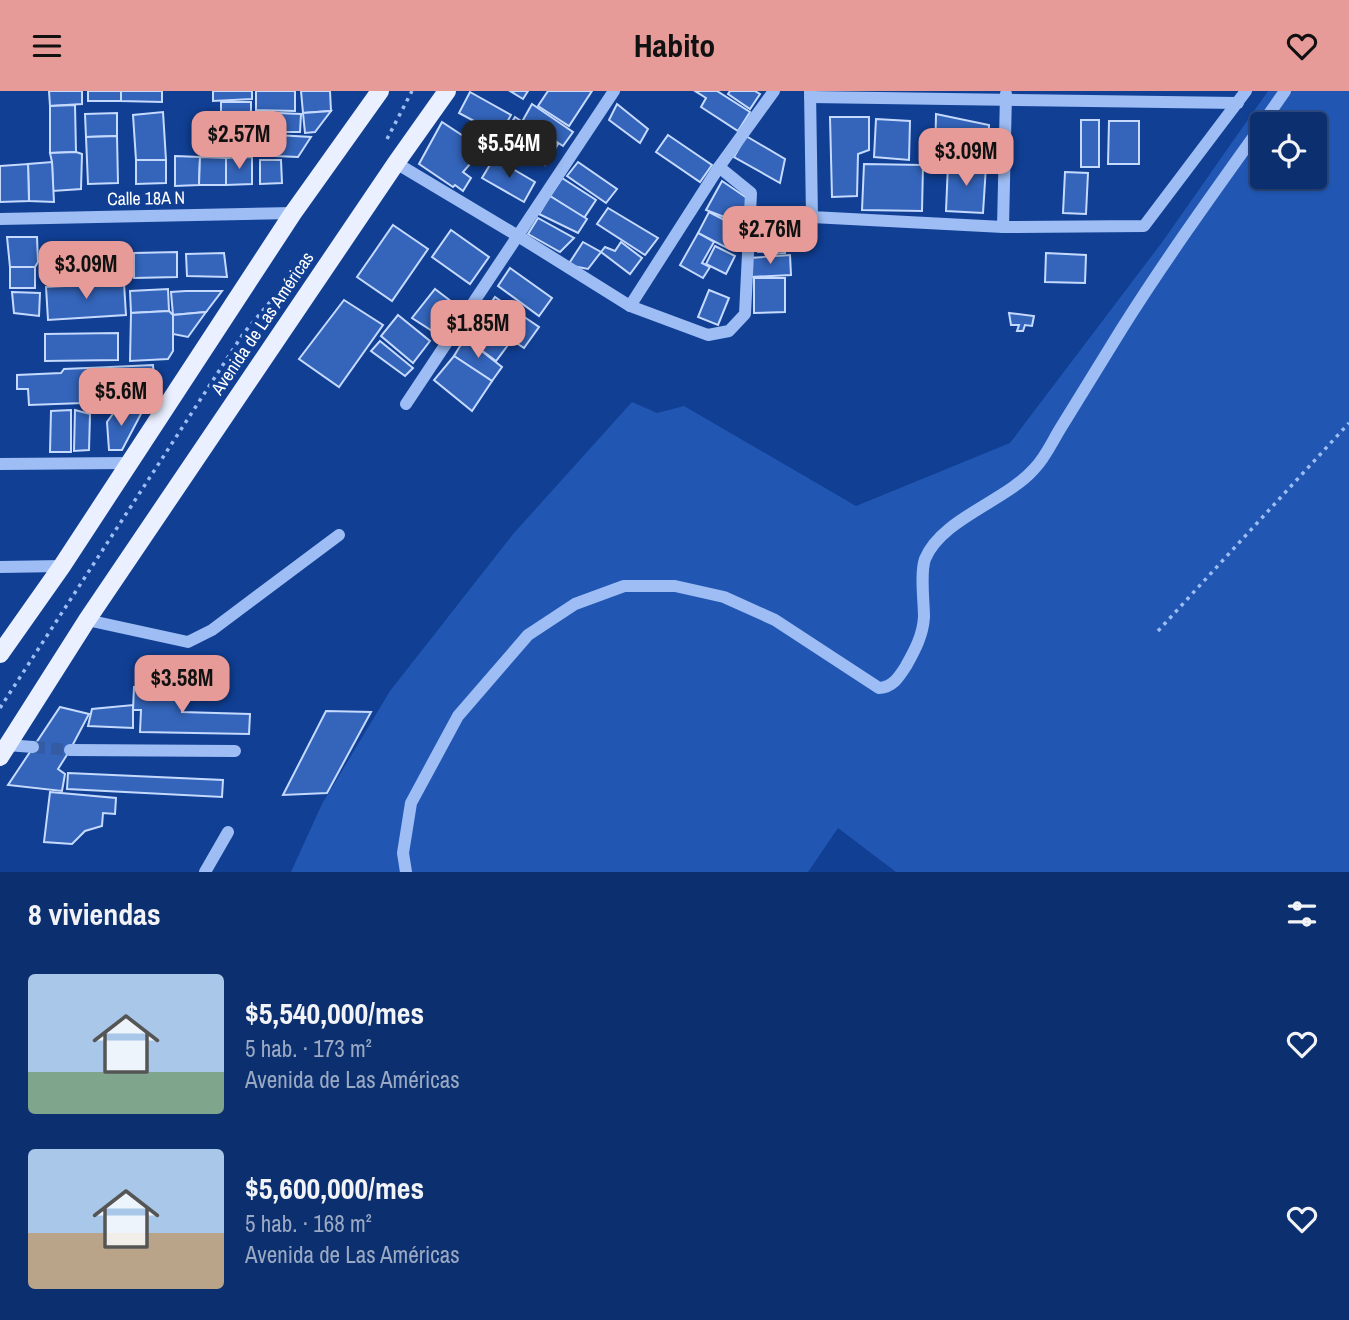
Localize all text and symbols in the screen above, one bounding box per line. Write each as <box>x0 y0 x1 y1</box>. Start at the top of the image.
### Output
text: Habito <box>634 24 715 67</box>
icon: menu <box>28 27 66 65</box>
icon: heart <box>1283 27 1321 65</box>
pin: $2.57M <box>182 111 296 171</box>
map controls <box>1250 112 1327 189</box>
button: locate <box>1250 112 1327 189</box>
text: $2.57M <box>208 118 270 149</box>
pin: $5.54M <box>452 120 566 180</box>
text: $5.54M <box>478 127 540 158</box>
pin: $3.09M <box>909 129 1023 188</box>
text: $3.09M <box>935 135 997 166</box>
street label: Calle 18A N <box>107 185 185 211</box>
pin: $2.76M <box>713 207 827 266</box>
text: $2.76M <box>739 213 801 244</box>
pin: $3.09M <box>29 241 143 301</box>
street label: Avenida de Las Américas <box>204 246 319 400</box>
text: $3.09M <box>55 248 117 279</box>
pin: $1.85M <box>421 301 535 360</box>
text: $1.85M <box>447 307 509 338</box>
pin: $5.6M <box>72 369 170 428</box>
text: $5.6M <box>95 375 147 406</box>
pin: $3.58M <box>125 655 239 715</box>
text: $3.58M <box>151 662 213 693</box>
text: 8 viviendas <box>28 894 161 934</box>
icon: filters <box>1283 895 1321 933</box>
text: $5,540,000/mes <box>245 993 424 1033</box>
icon: home <box>84 1002 168 1086</box>
icon: heart <box>1283 1025 1321 1063</box>
text: 5 hab. · 173 m² <box>245 1033 372 1064</box>
text: Avenida de Las Américas <box>245 1064 460 1095</box>
text: $5,600,000/mes <box>245 1168 424 1208</box>
icon: home <box>84 1177 168 1261</box>
icon: heart <box>1283 1200 1321 1238</box>
text: 5 hab. · 168 m² <box>245 1208 372 1239</box>
text: Avenida de Las Américas <box>245 1239 460 1270</box>

